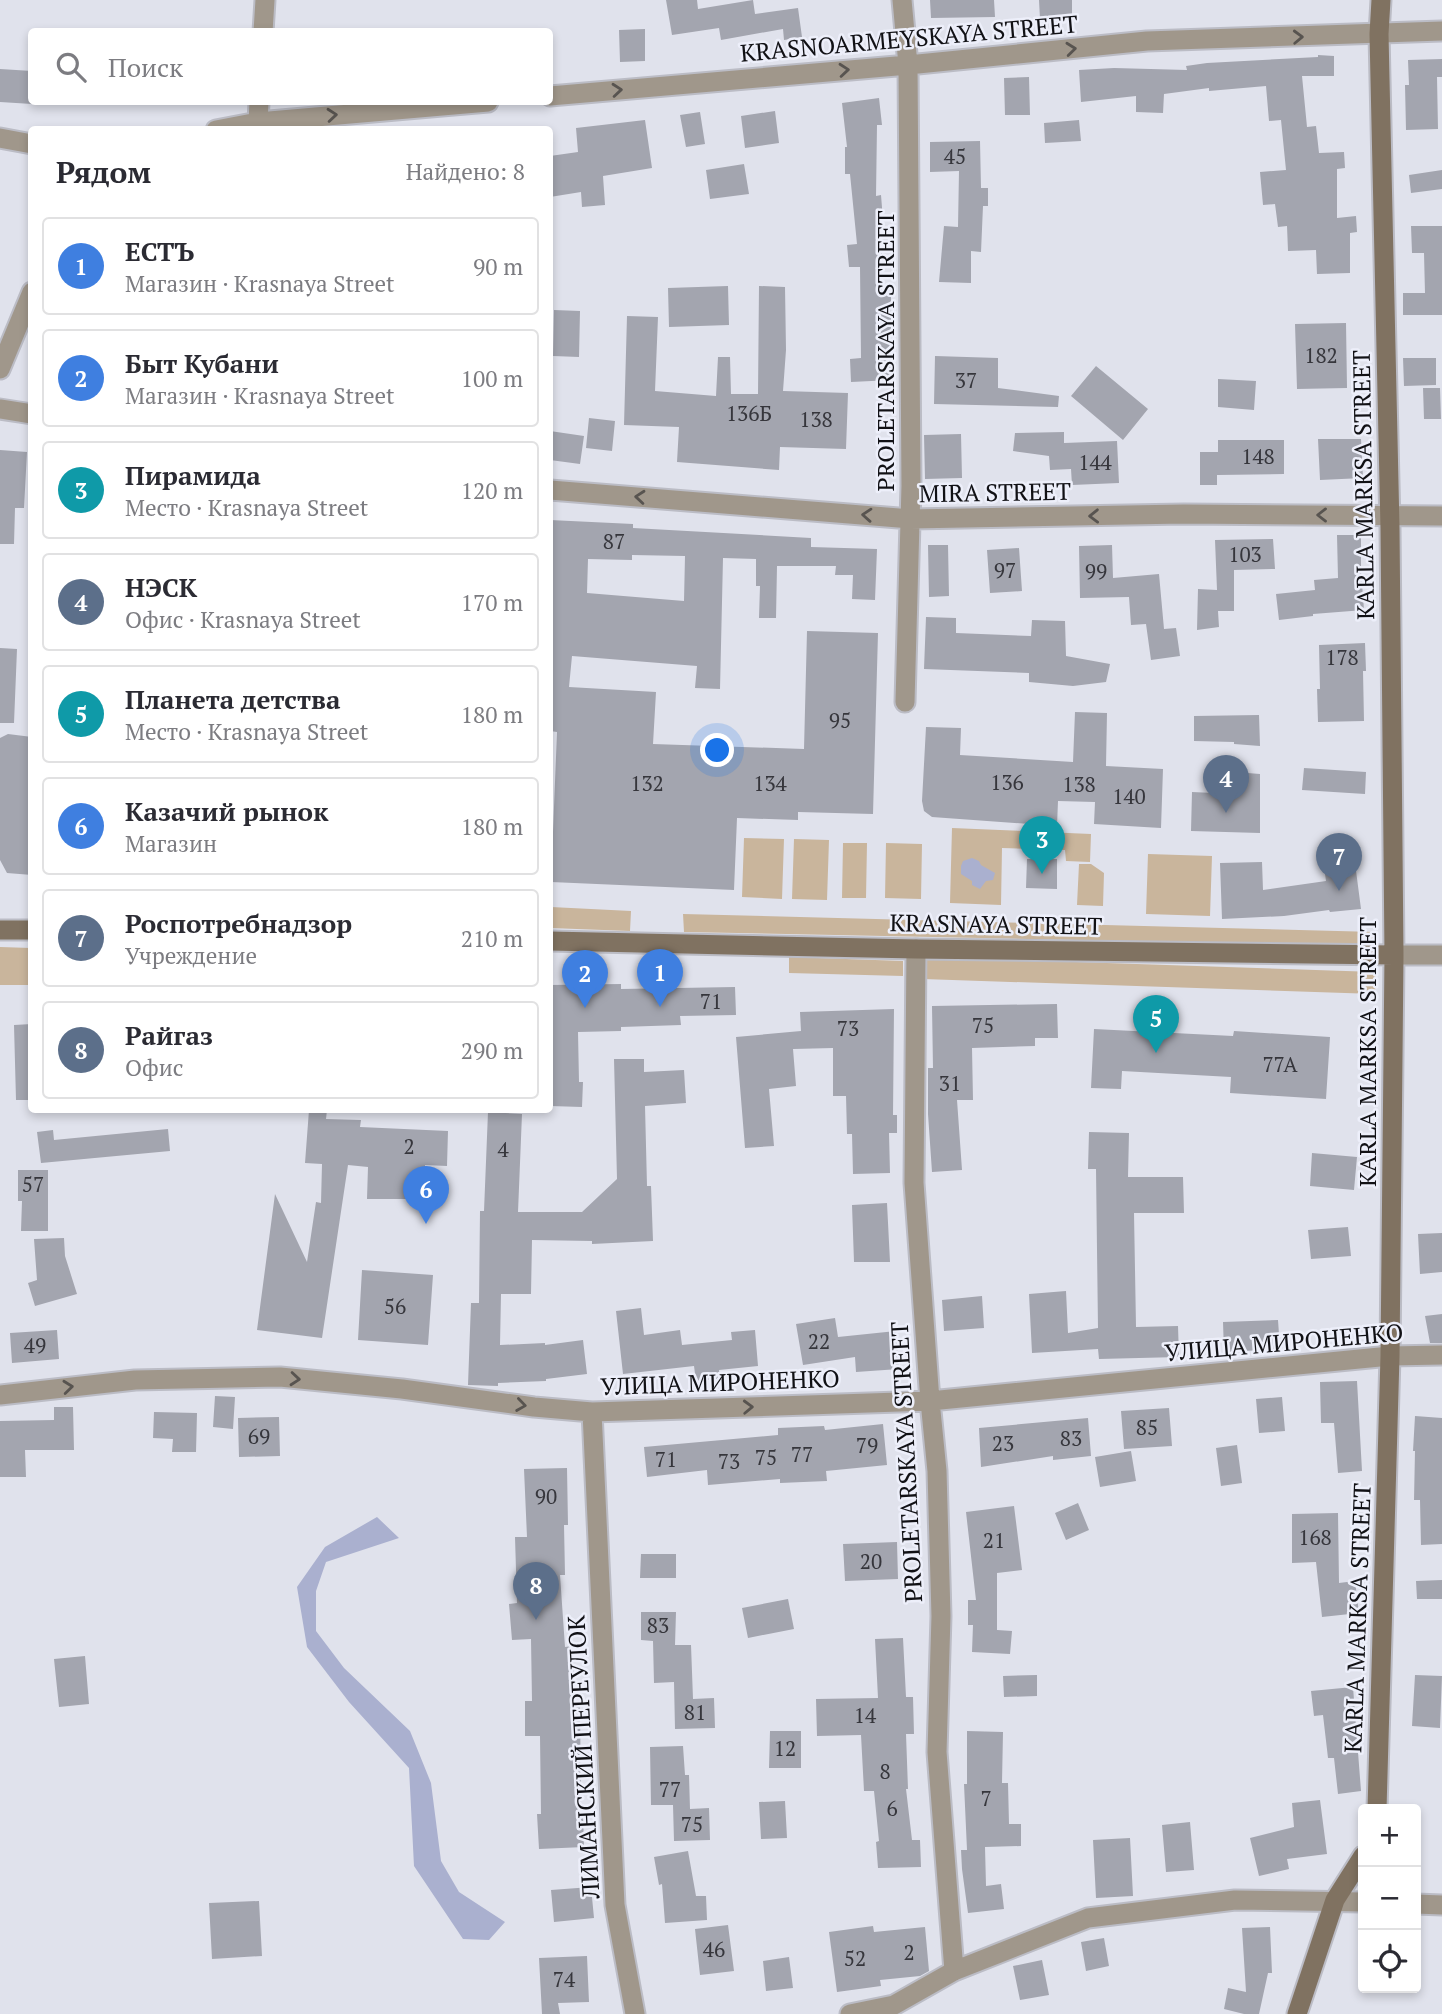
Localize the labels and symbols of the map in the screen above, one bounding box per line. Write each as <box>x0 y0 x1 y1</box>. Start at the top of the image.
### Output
street label: KRASNOARMEYSKAYA STREET <box>739 7 1079 69</box>
one-way arrow <box>1292 29 1303 44</box>
one-way arrow <box>1065 41 1076 56</box>
one-way arrow <box>839 63 850 78</box>
one-way arrow <box>612 83 623 98</box>
one-way arrow <box>327 108 338 123</box>
house number: 45 <box>944 142 966 170</box>
street label: PROLETARSKAYA STREET <box>869 210 901 492</box>
house number: 182 <box>1304 341 1338 369</box>
street label: KARLA MARKSA STREET <box>1345 350 1381 620</box>
house number: 37 <box>955 366 977 394</box>
house number: 136Б <box>726 399 772 427</box>
house number: 138 <box>799 405 833 433</box>
house number: 148 <box>1241 442 1275 470</box>
house number: 144 <box>1078 448 1113 476</box>
street label: MIRA STREET <box>919 475 1071 509</box>
one-way arrow <box>634 490 645 505</box>
one-way arrow <box>1316 507 1326 523</box>
one-way arrow <box>861 508 872 523</box>
one-way arrow <box>1088 508 1099 524</box>
house number: 87 <box>603 527 625 555</box>
house number: 103 <box>1228 540 1262 568</box>
house number: 97 <box>994 556 1016 584</box>
house number: 99 <box>1085 557 1107 585</box>
house number: 178 <box>1325 643 1359 671</box>
house number: 95 <box>829 706 851 734</box>
your location <box>700 733 734 767</box>
pin: 4 <box>1203 755 1249 813</box>
house number: 136 <box>990 768 1024 796</box>
house number: 132 <box>630 769 664 797</box>
house number: 134 <box>753 769 788 797</box>
house number: 138 <box>1062 770 1096 798</box>
house number: 140 <box>1112 782 1146 810</box>
pin: 3 <box>1019 816 1065 874</box>
pin: 7 <box>1316 833 1362 891</box>
street label: KRASNAYA STREET <box>889 906 1103 942</box>
street label: KARLA MARKSA STREET <box>1351 917 1383 1187</box>
pin: 1 <box>637 949 683 1007</box>
pin: 2 <box>562 950 608 1008</box>
house number: 71 <box>700 987 722 1015</box>
pin: 5 <box>1133 995 1179 1053</box>
house number: 75 <box>972 1011 994 1039</box>
house number: 73 <box>837 1014 859 1042</box>
house number: 77А <box>1262 1050 1298 1078</box>
house number: 31 <box>939 1069 961 1097</box>
house number: 2 <box>403 1132 415 1160</box>
house number: 4 <box>497 1135 509 1163</box>
pin: 6 <box>403 1166 449 1224</box>
house number: 57 <box>22 1170 44 1198</box>
house number: 56 <box>384 1292 406 1320</box>
street label: УЛИЦА МИРОНЕНКО <box>1163 1316 1405 1368</box>
street label: PROLETARSKAYA STREET <box>883 1321 929 1603</box>
house number: 22 <box>808 1327 830 1355</box>
house number: 49 <box>24 1331 46 1359</box>
street label: УЛИЦА МИРОНЕНКО <box>600 1362 840 1402</box>
one-way arrow <box>290 1371 301 1386</box>
one-way arrow <box>62 1380 74 1395</box>
one-way arrow <box>515 1398 527 1413</box>
one-way arrow <box>743 1400 754 1415</box>
house number: 85 <box>1136 1413 1158 1441</box>
house number: 69 <box>248 1422 270 1450</box>
house number: 83 <box>1060 1424 1082 1452</box>
house number: 23 <box>992 1429 1014 1457</box>
house number: 79 <box>856 1431 878 1459</box>
house number: 77 <box>791 1440 813 1468</box>
house number: 75 <box>755 1443 777 1471</box>
house number: 71 <box>655 1445 677 1473</box>
house number: 73 <box>718 1447 740 1475</box>
house number: 90 <box>535 1482 557 1510</box>
street label: KARLA MARKSA STREET <box>1336 1482 1378 1753</box>
house number: 168 <box>1298 1523 1332 1551</box>
house number: 21 <box>983 1526 1005 1554</box>
house number: 20 <box>860 1547 882 1575</box>
pin: 8 <box>513 1562 559 1620</box>
house number: 83 <box>647 1611 669 1639</box>
street label: ЛИМАНСКИЙ ПЕРЕУЛОК <box>560 1614 606 1901</box>
house number: 81 <box>684 1698 706 1726</box>
house number: 14 <box>854 1701 877 1729</box>
house number: 12 <box>774 1734 796 1762</box>
house number: 8 <box>879 1757 891 1785</box>
house number: 77 <box>659 1775 681 1803</box>
house number: 7 <box>980 1784 992 1812</box>
house number: 6 <box>886 1794 898 1822</box>
house number: 75 <box>681 1810 703 1838</box>
house number: 46 <box>703 1935 725 1963</box>
house number: 2 <box>903 1938 915 1966</box>
house number: 52 <box>844 1944 866 1972</box>
house number: 74 <box>553 1965 576 1993</box>

